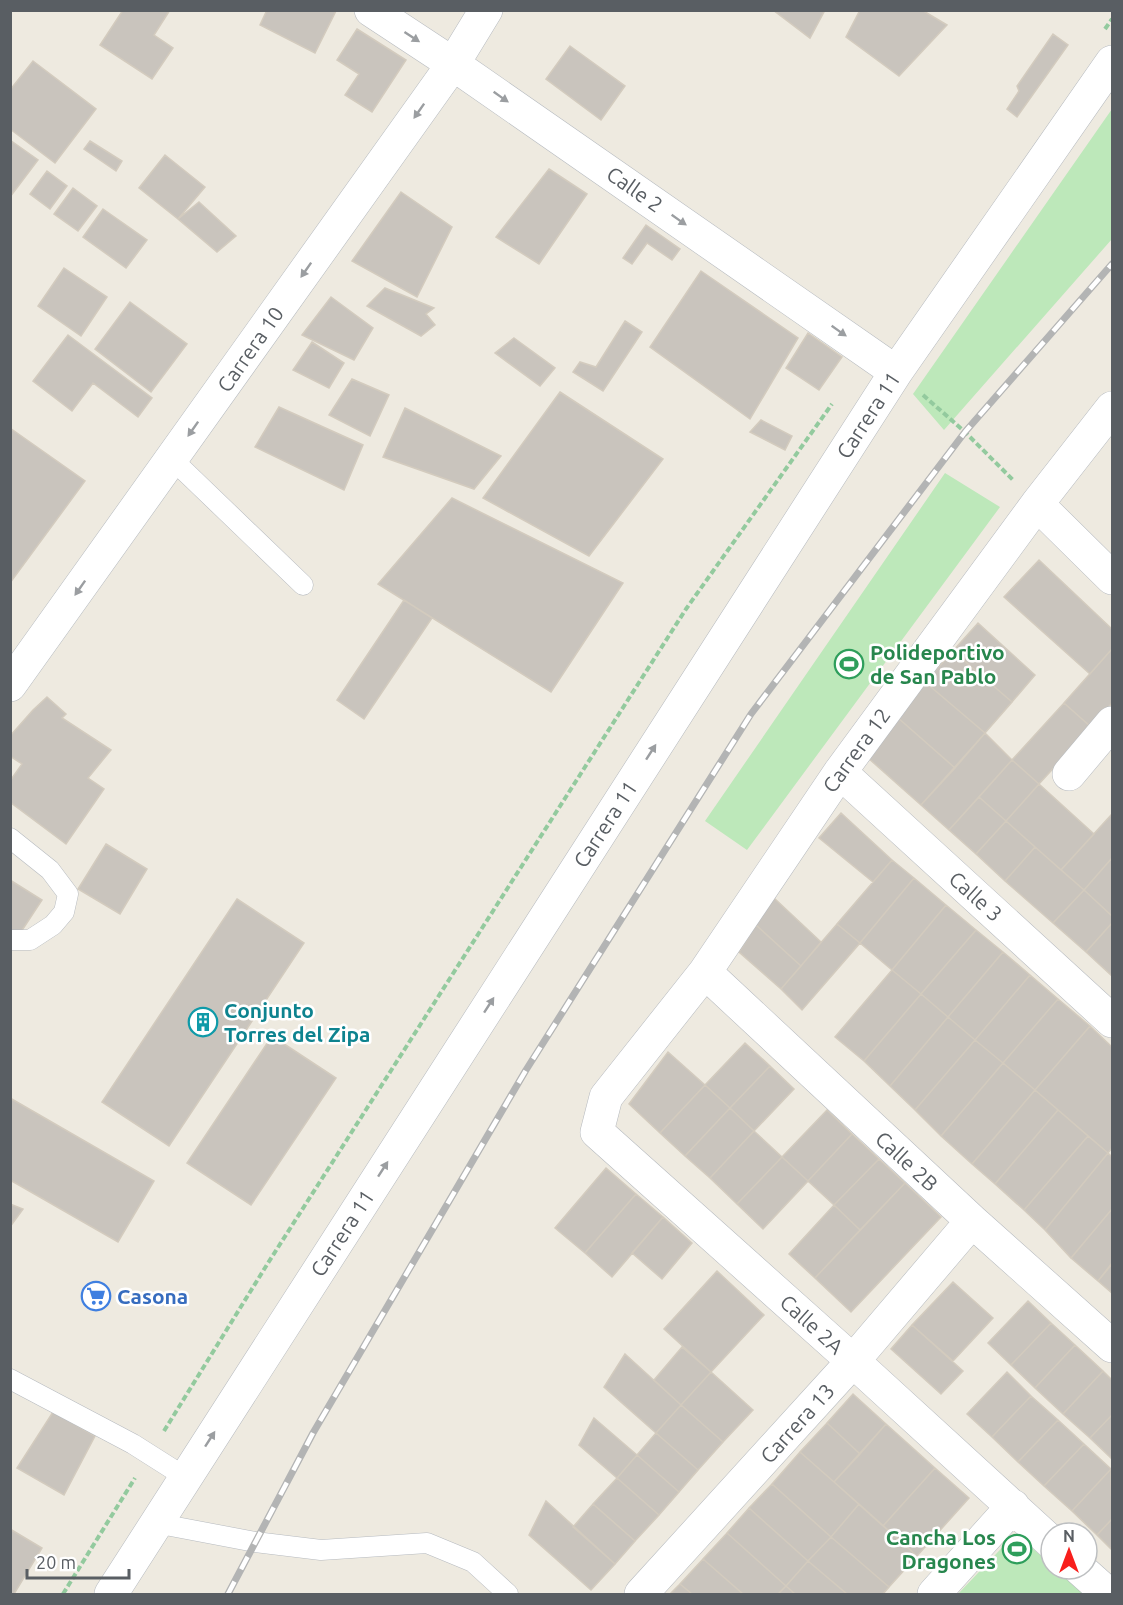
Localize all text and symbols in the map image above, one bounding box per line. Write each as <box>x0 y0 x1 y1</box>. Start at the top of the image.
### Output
one-way arrow <box>404 31 420 43</box>
one-way arrow <box>493 91 509 103</box>
one-way arrow <box>414 104 426 119</box>
street label: Calle 2 <box>602 161 668 217</box>
one-way arrow <box>671 214 687 225</box>
one-way arrow <box>300 262 312 278</box>
street label: Carrera 10 <box>212 302 288 396</box>
one-way arrow <box>831 325 847 337</box>
street label: Carrera 11 <box>831 367 905 463</box>
one-way arrow <box>187 421 199 437</box>
one-way arrow <box>74 579 86 595</box>
place label: Polideportivo de San Pablo <box>870 640 1005 688</box>
sports icon: Polideportivo de San Pablo <box>833 648 865 680</box>
street label: Carrera 12 <box>817 703 895 797</box>
one-way arrow <box>646 744 657 761</box>
street label: Carrera 11 <box>568 776 642 872</box>
street label: Calle 3 <box>945 866 1007 926</box>
one-way arrow <box>483 997 494 1013</box>
place label: Conjunto Torres del Zipa <box>224 998 371 1046</box>
building icon: Conjunto Torres del Zipa <box>187 1006 219 1038</box>
street label: Calle 2B <box>871 1126 943 1196</box>
one-way arrow <box>378 1160 389 1177</box>
street label: Carrera 11 <box>305 1185 379 1281</box>
supermarket icon: Casona <box>80 1280 112 1312</box>
place label: Casona <box>117 1284 188 1308</box>
street label: Calle 2A <box>776 1289 849 1359</box>
street label: Carrera 13 <box>755 1378 839 1468</box>
one-way arrow <box>204 1430 215 1447</box>
north arrow <box>1039 1521 1099 1581</box>
place label: Cancha Los Dragones <box>886 1525 996 1573</box>
text: N <box>1063 1527 1075 1545</box>
sports icon: Cancha Los Dragones <box>1001 1533 1033 1565</box>
scale bar <box>27 1542 129 1580</box>
text: 20 m <box>36 1552 76 1572</box>

